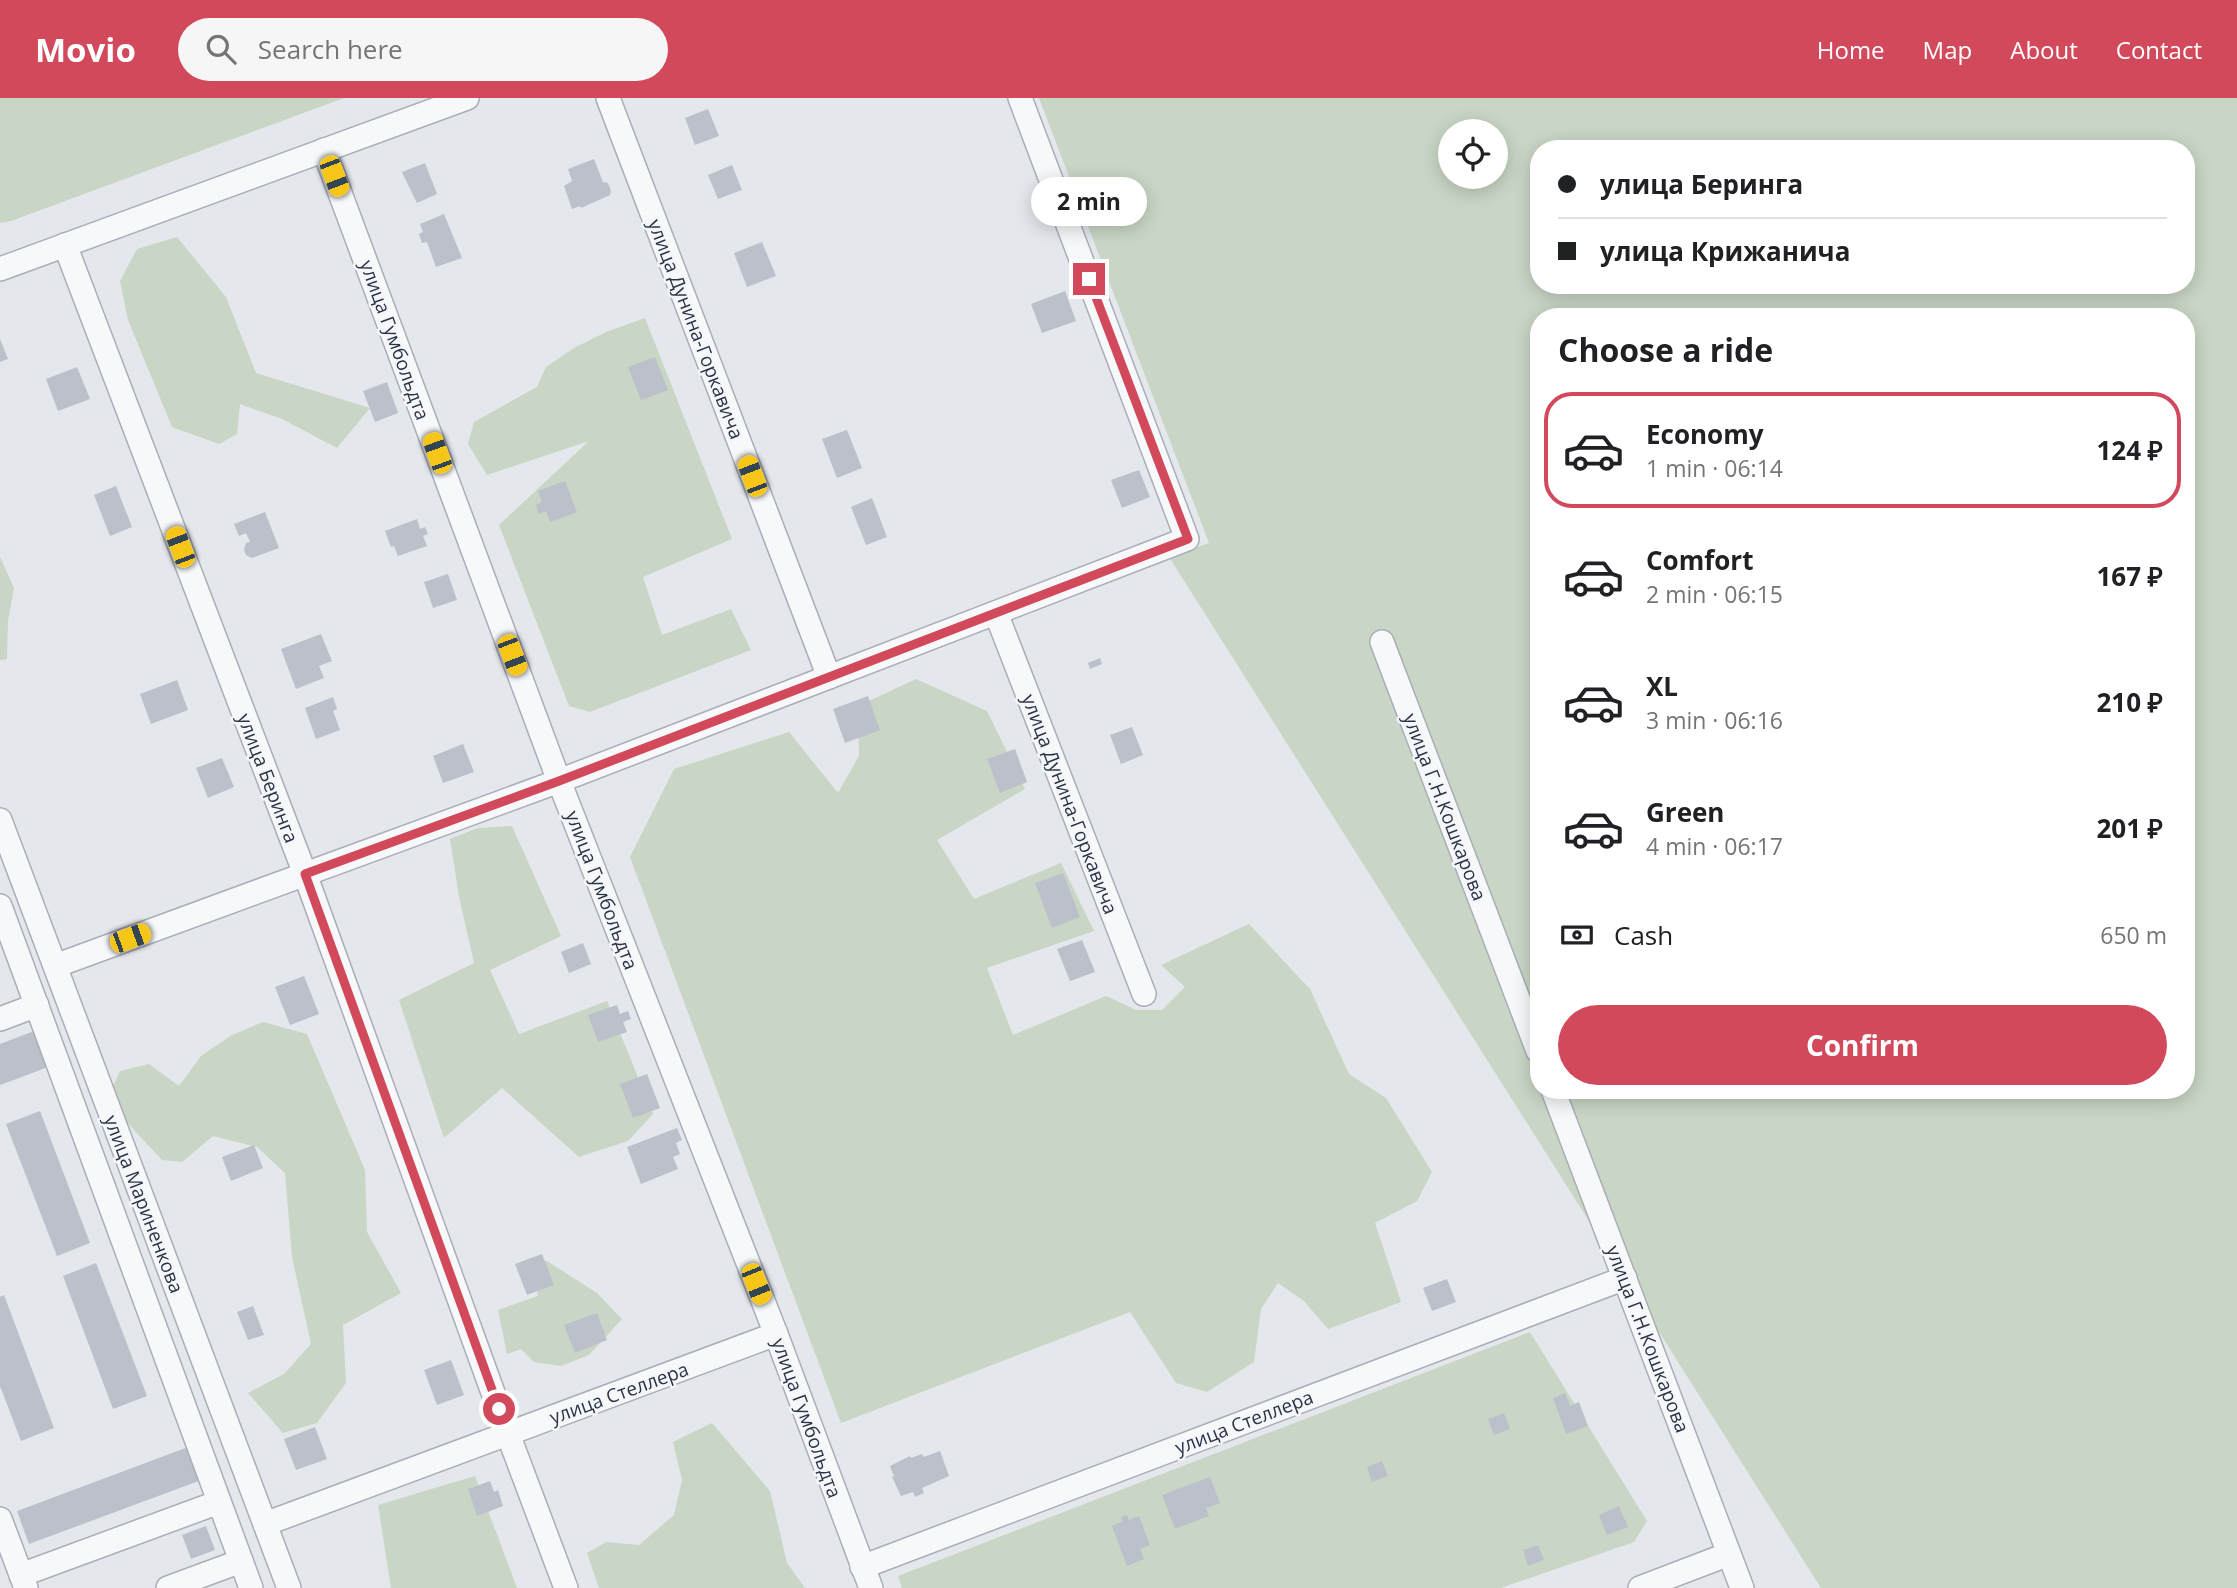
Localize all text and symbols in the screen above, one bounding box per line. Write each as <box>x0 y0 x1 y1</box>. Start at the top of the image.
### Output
search box <box>178 18 668 81</box>
text: Movio <box>35 27 136 72</box>
icon: search <box>202 30 240 68</box>
text: Search here <box>258 31 403 67</box>
text: Home <box>1817 33 1885 66</box>
text: Map <box>1923 33 1972 66</box>
text: About <box>2010 33 2078 66</box>
text: Contact <box>2116 33 2202 66</box>
map controls <box>1438 119 1508 189</box>
button: locate <box>1438 119 1508 189</box>
car <box>317 153 352 199</box>
text: улица Беринга <box>1600 166 1803 202</box>
callout: 2 min <box>1031 178 1147 226</box>
text: 2 min <box>1057 185 1121 217</box>
street label: улица Дунина-Горкавича <box>642 215 750 443</box>
text: улица Крижанича <box>1600 233 1850 269</box>
street label: улица Гумбольдта <box>354 256 436 424</box>
route end <box>1073 263 1105 295</box>
text: Choose a ride <box>1558 328 1773 371</box>
text: Economy <box>1646 416 1764 452</box>
icon: car <box>1562 419 1625 482</box>
car <box>420 430 455 476</box>
text: 124 ₽ <box>2097 432 2163 468</box>
text: 1 min · 06:14 <box>1646 452 1783 484</box>
car <box>735 453 770 499</box>
car <box>163 524 198 570</box>
text: Comfort <box>1646 542 1753 578</box>
icon: car <box>1562 545 1625 608</box>
text: 167 ₽ <box>2097 558 2163 594</box>
text: 2 min · 06:15 <box>1646 578 1783 610</box>
car <box>495 632 530 678</box>
text: XL <box>1646 668 1678 704</box>
icon: car <box>1562 671 1625 734</box>
text: 210 ₽ <box>2097 684 2163 720</box>
street label: улица Дунина-Горкавича <box>1016 690 1124 918</box>
text: 3 min · 06:16 <box>1646 704 1783 736</box>
street label: улица Беринга <box>231 710 305 846</box>
street label: улица Г.Н.Кошкарова <box>1397 710 1493 904</box>
text: Green <box>1646 794 1724 830</box>
icon: car <box>1562 797 1625 860</box>
street label: улица Гумбольдта <box>560 807 644 973</box>
text: 201 ₽ <box>2097 810 2163 846</box>
text: 4 min · 06:17 <box>1646 830 1783 862</box>
icon: cash <box>1558 916 1596 954</box>
text: Cash <box>1614 917 1673 953</box>
text: 650 m <box>2100 919 2167 951</box>
car <box>107 921 154 955</box>
button: Confirm <box>1558 1005 2167 1085</box>
street label: улица Мариненкова <box>98 1111 190 1297</box>
street label: улица Г.Н.Кошкарова <box>1600 1242 1696 1436</box>
car <box>739 1261 774 1307</box>
street label: улица Гумбольдта <box>766 1334 848 1502</box>
street label: улица Стеллера <box>546 1356 692 1430</box>
street label: улица Стеллера <box>1171 1384 1317 1460</box>
route start <box>483 1393 515 1425</box>

